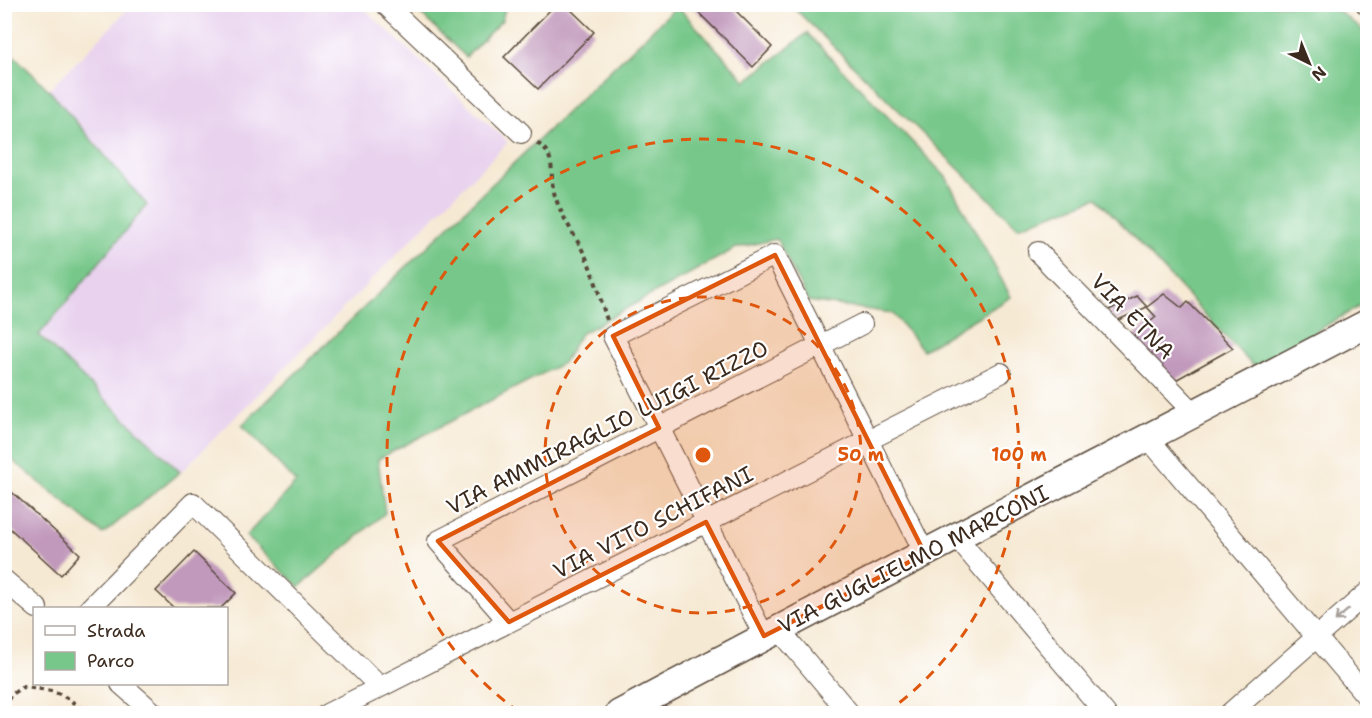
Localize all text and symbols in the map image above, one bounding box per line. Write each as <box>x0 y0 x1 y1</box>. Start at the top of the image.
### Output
north arrow <box>1279 33 1339 93</box>
text: N <box>1307 62 1331 86</box>
street label: VIA ETNA <box>1084 267 1181 366</box>
street label: VIA AMMIRAGLIO LUIGI RIZZO <box>442 333 773 521</box>
text: 50 m <box>838 443 885 467</box>
text: 100 m <box>991 443 1047 467</box>
centre of rings <box>693 445 713 465</box>
street label: VIA VITO SCHIFANI <box>548 459 758 585</box>
street label: VIA GUGLIELMO MARCONI <box>773 478 1054 641</box>
legend <box>33 607 228 685</box>
one-way arrow <box>1335 608 1350 622</box>
text: Strada <box>87 619 146 643</box>
text: Parco <box>87 649 135 673</box>

